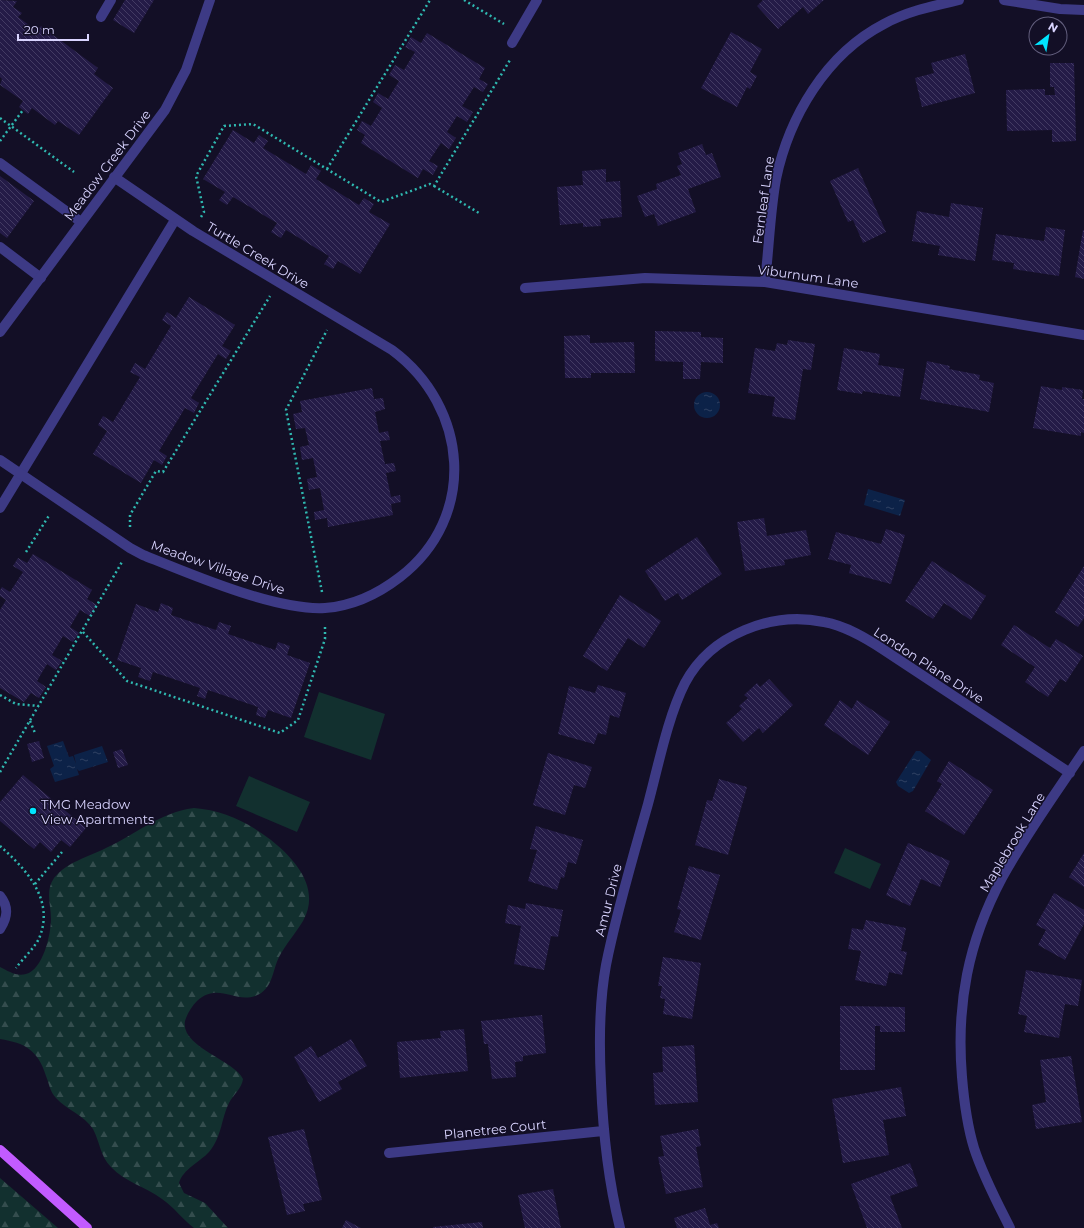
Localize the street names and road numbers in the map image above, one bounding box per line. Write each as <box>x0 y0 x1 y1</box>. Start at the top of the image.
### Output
street label: Meadow Creek Drive <box>60 106 154 224</box>
street label: Fernleaf Lane <box>749 155 777 245</box>
street label: Turtle Creek Drive <box>204 218 312 292</box>
street label: Viburnum Lane <box>757 261 860 291</box>
street label: Meadow Village Drive <box>149 537 287 597</box>
street label: London Plane Drive <box>871 623 987 707</box>
street label: Maplebrook Lane <box>976 789 1048 895</box>
street label: Amur Drive <box>591 862 625 938</box>
street label: Planetree Court <box>443 1116 547 1142</box>

